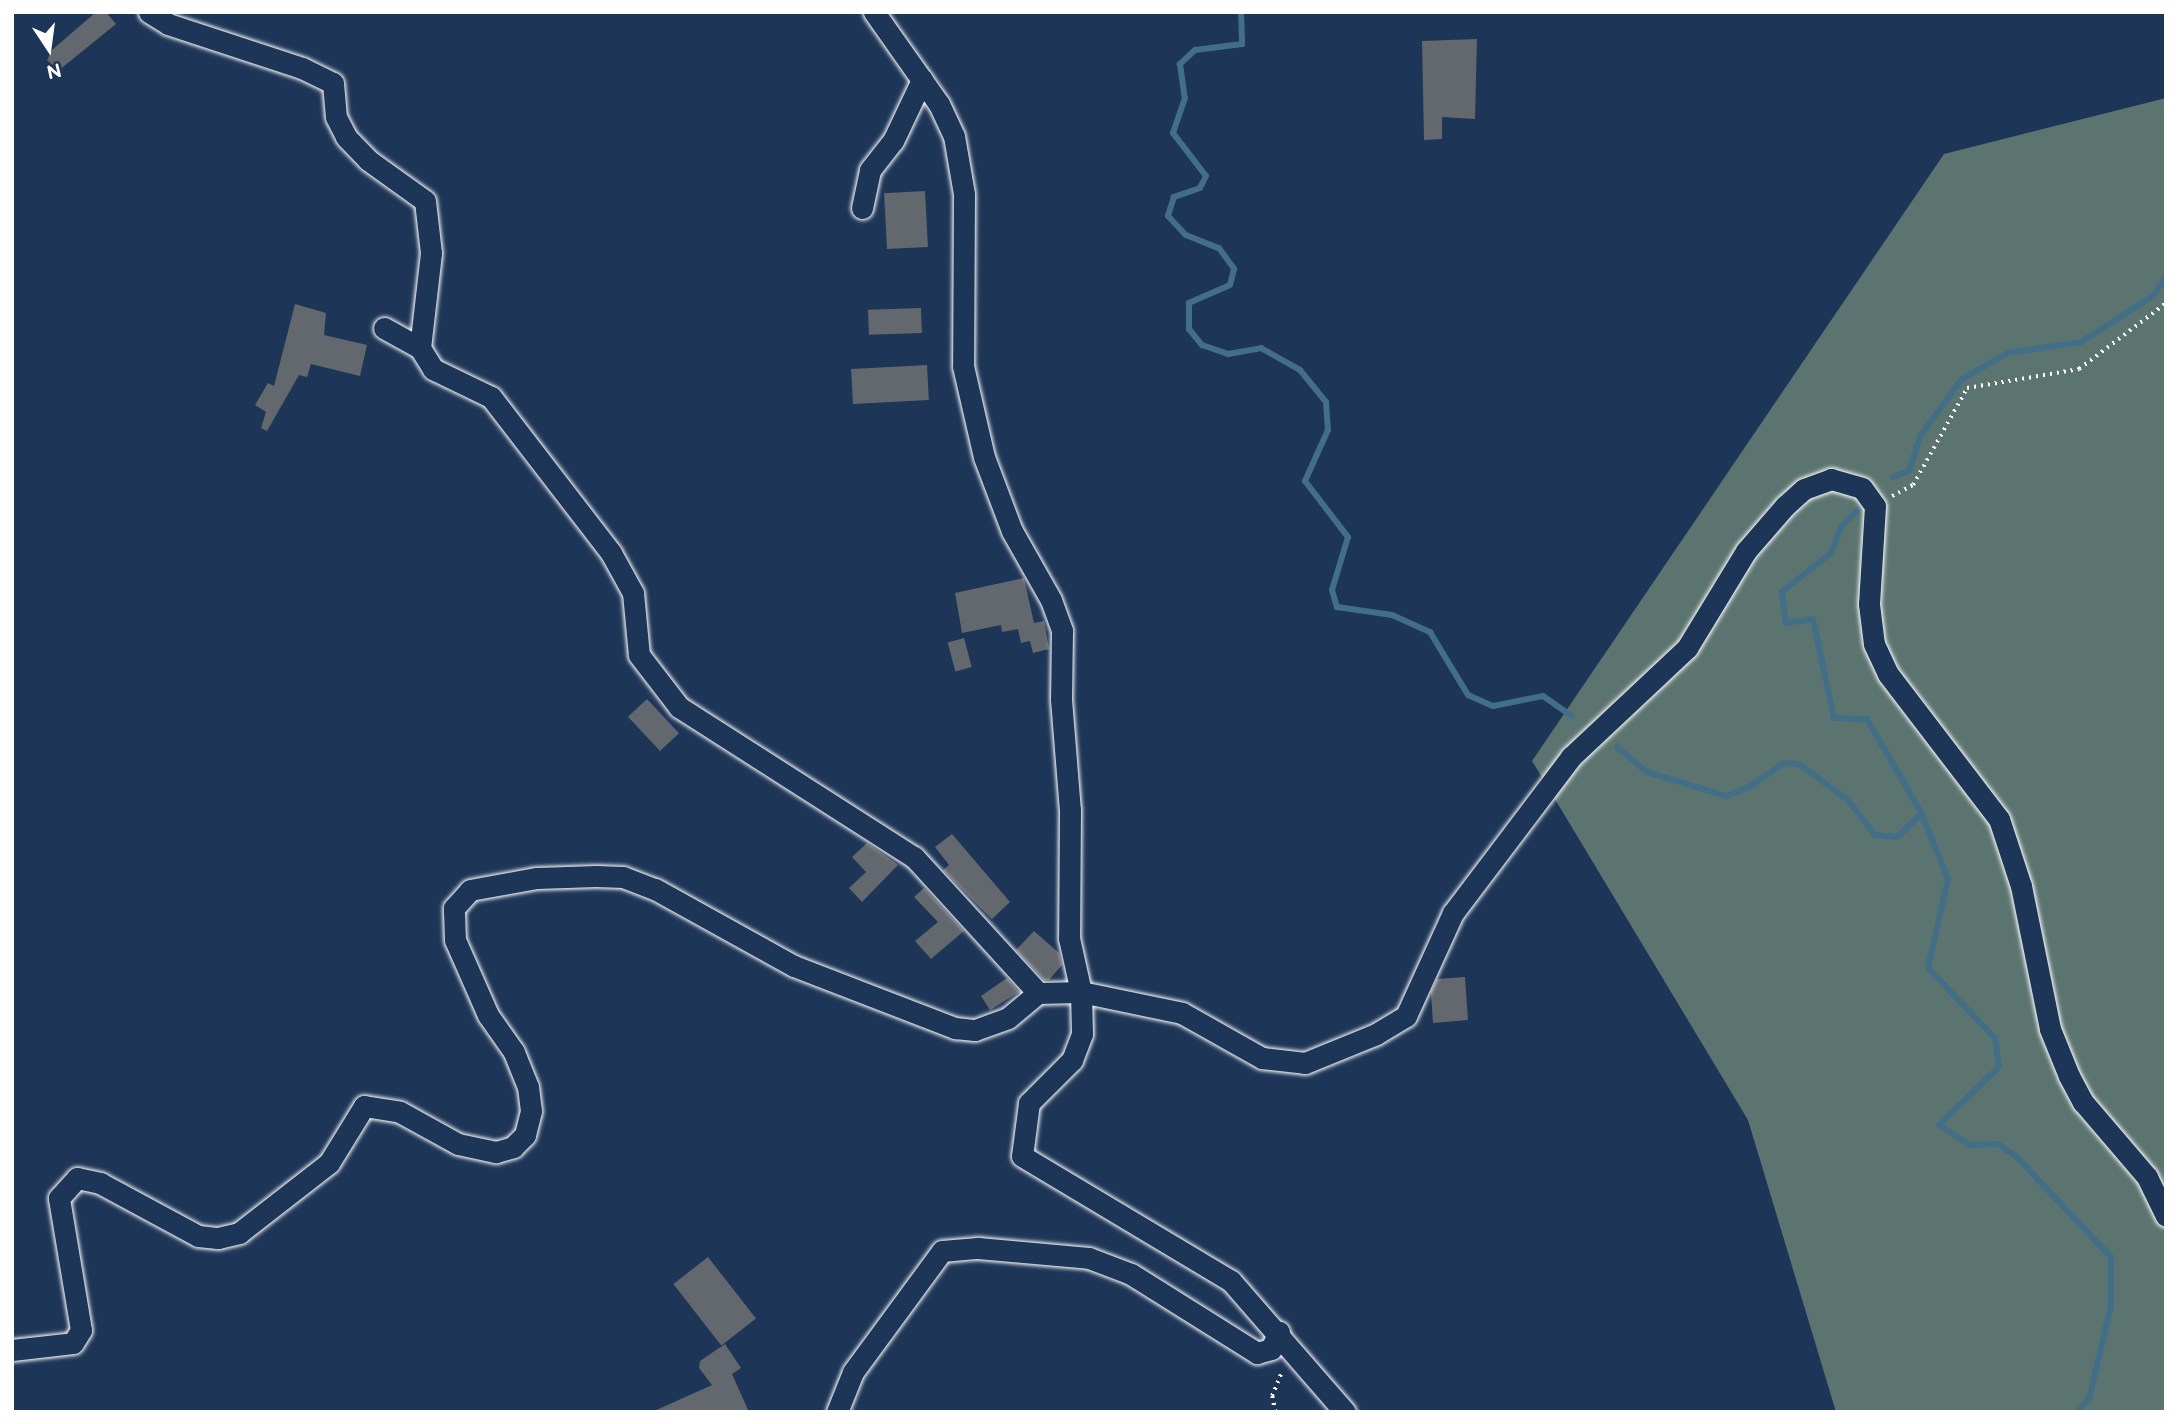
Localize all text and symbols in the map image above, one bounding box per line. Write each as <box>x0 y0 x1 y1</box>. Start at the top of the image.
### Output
north arrow <box>14 14 84 84</box>
text: N <box>44 57 63 83</box>

